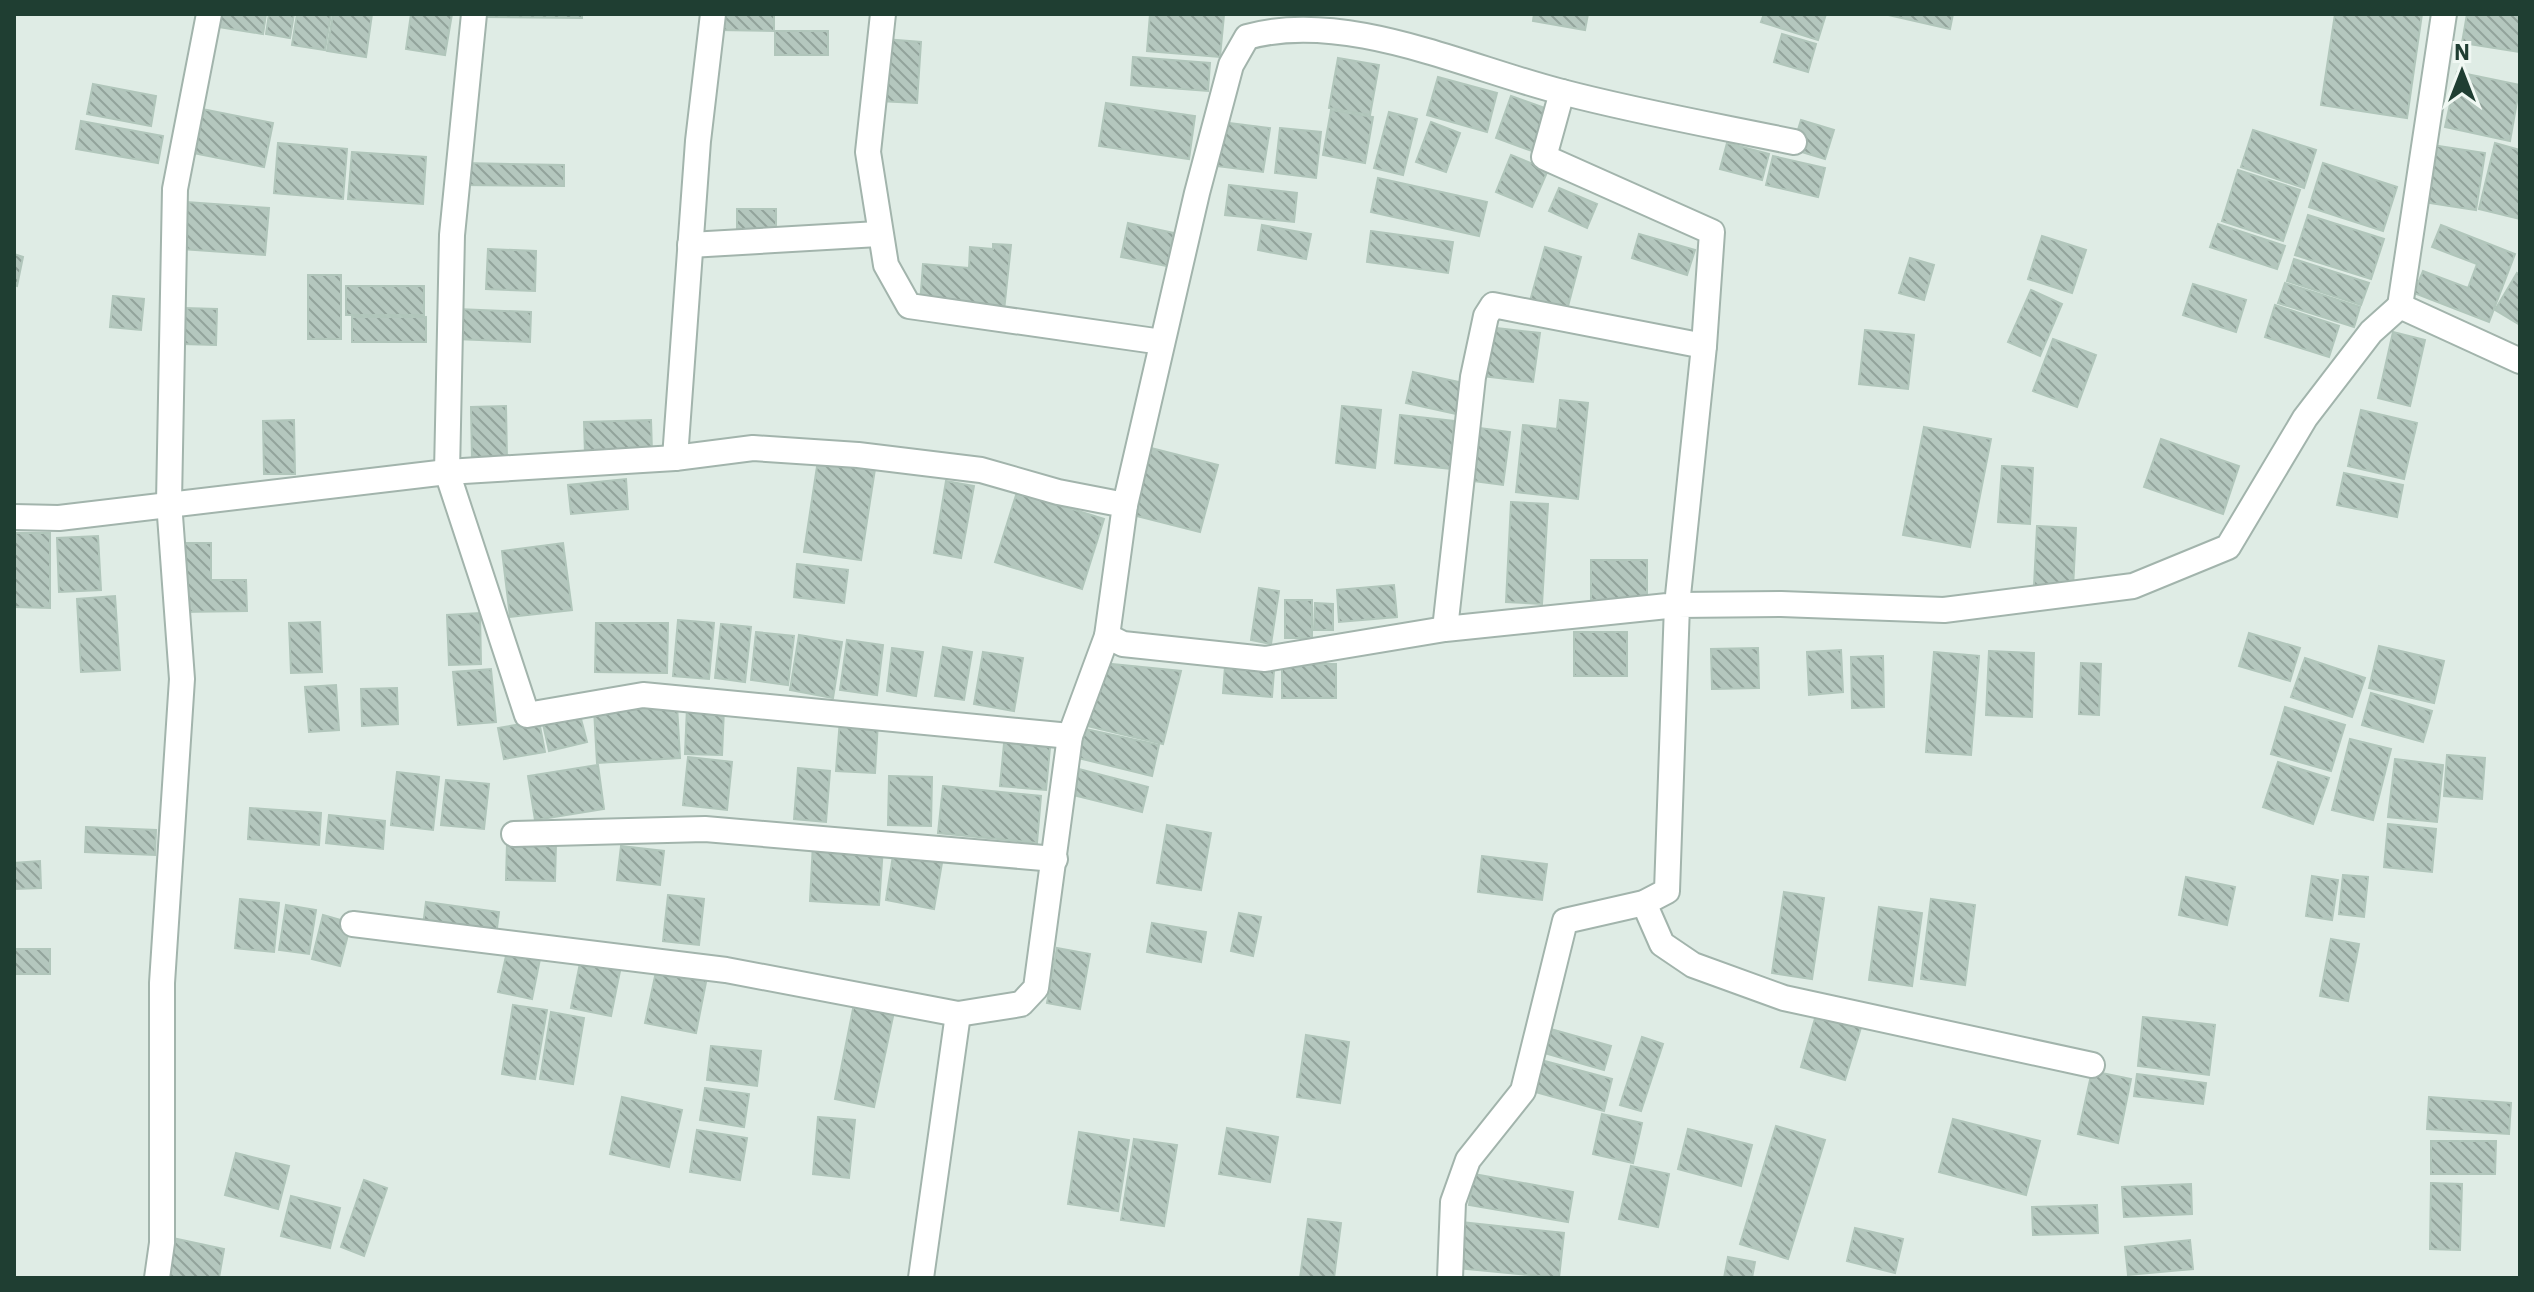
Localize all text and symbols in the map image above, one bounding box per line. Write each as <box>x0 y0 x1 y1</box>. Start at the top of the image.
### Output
north arrow <box>2422 32 2502 112</box>
text: N <box>2454 37 2470 66</box>

